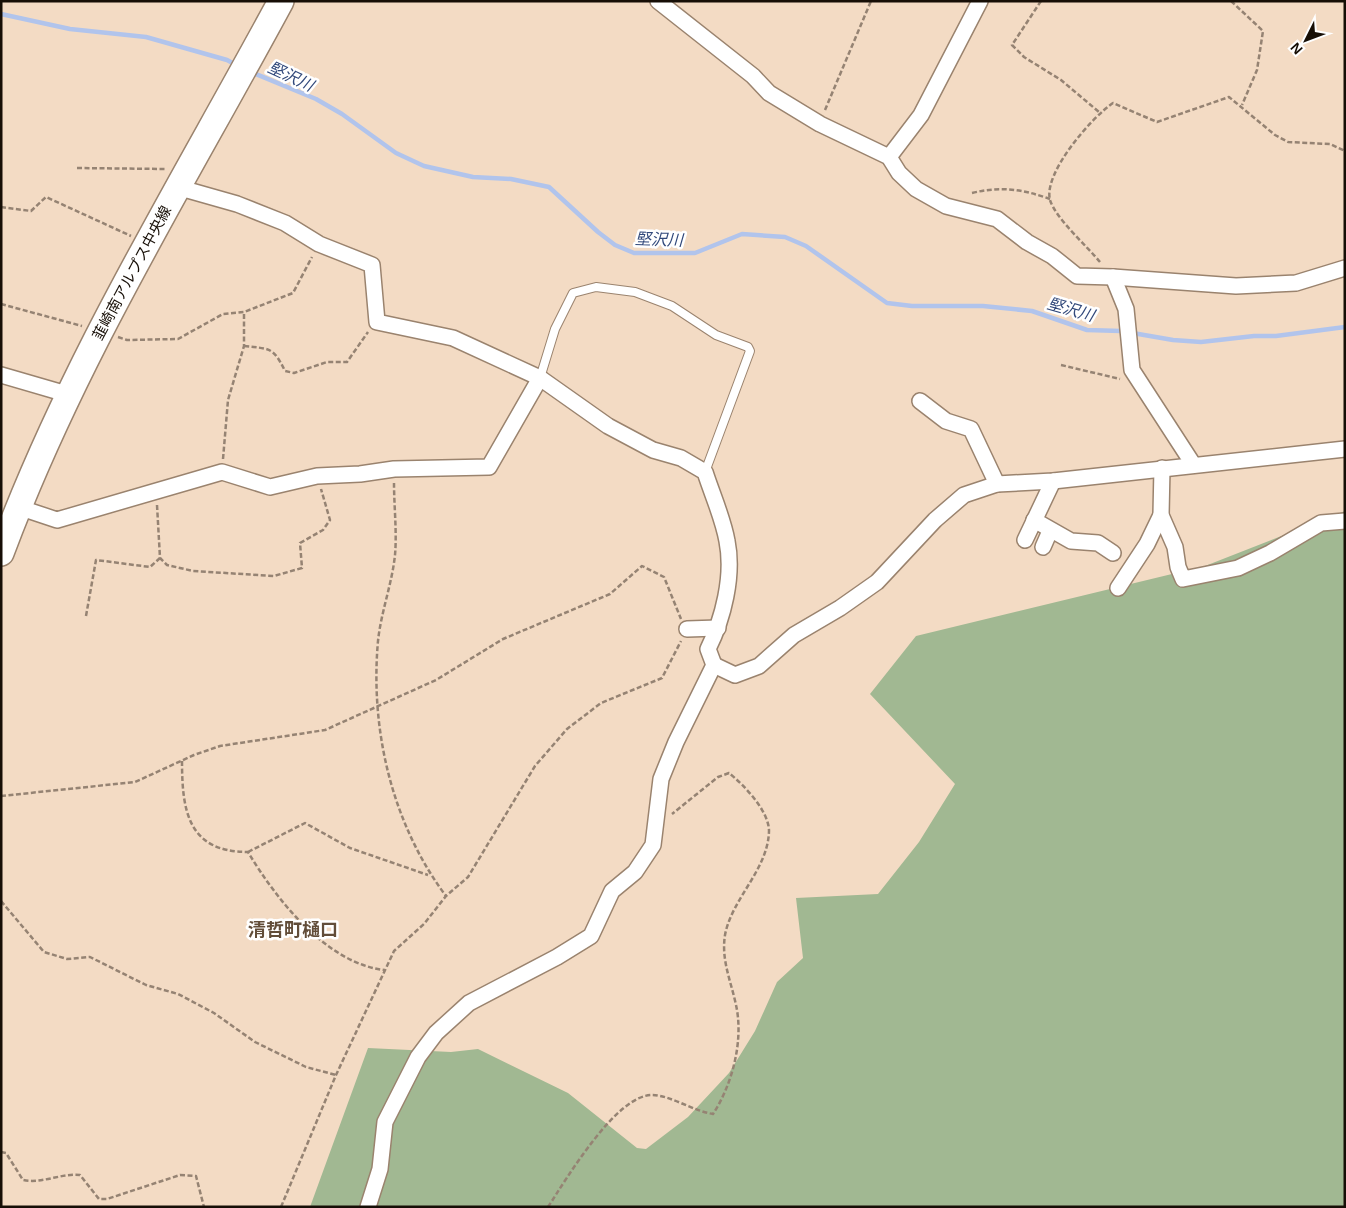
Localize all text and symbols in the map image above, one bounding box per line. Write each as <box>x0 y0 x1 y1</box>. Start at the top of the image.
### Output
north arrow <box>1281 15 1331 65</box>
text: N <box>1287 40 1306 58</box>
water label: 堅沢川 <box>265 59 318 95</box>
street label: 韮崎南アルプス中央線 <box>89 203 174 343</box>
water label: 堅沢川 <box>635 230 685 249</box>
water label: 堅沢川 <box>1045 295 1098 325</box>
district label: 清哲町樋口 <box>248 920 338 940</box>

